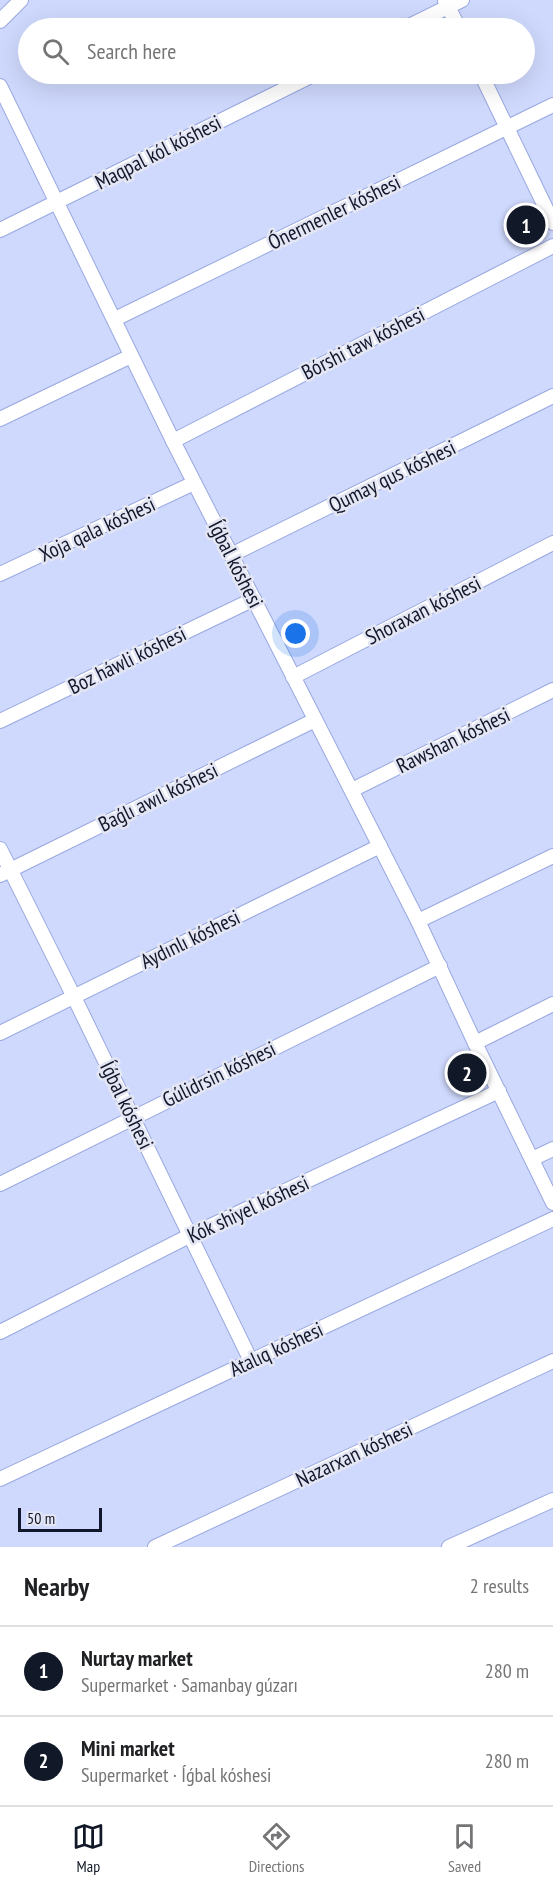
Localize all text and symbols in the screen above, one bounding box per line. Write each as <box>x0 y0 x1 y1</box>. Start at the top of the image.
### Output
search box <box>18 18 535 84</box>
icon: search <box>39 35 72 68</box>
text: Search here <box>87 37 176 65</box>
street label: Maqpal kól kóshesi <box>90 109 226 195</box>
street label: Ónermenler kóshesi <box>263 168 405 256</box>
pin: 1 <box>506 202 546 248</box>
street label: Bórshi taw kóshesi <box>297 300 429 386</box>
street label: Qumay qus kóshesi <box>324 434 460 518</box>
street label: Xoja qala kóshesi <box>35 490 159 568</box>
street label: Íǵbal kóshesi <box>203 516 269 612</box>
street label: Shoraxan kóshesi <box>361 569 485 651</box>
your location <box>281 619 310 648</box>
street label: Boz háwli kóshesi <box>64 620 190 700</box>
street label: Rawshan kóshesi <box>392 701 514 779</box>
street label: Baǵlı awıl kóshesi <box>94 756 222 838</box>
street label: Aydınlı kóshesi <box>136 903 244 975</box>
street label: Gúlidrsin kóshesi <box>158 1035 280 1113</box>
pin: 2 <box>448 1050 486 1096</box>
street label: Íǵbal kóshesi <box>94 1057 160 1153</box>
street label: Kók shiyel kóshesi <box>183 1169 313 1249</box>
street label: Atalıq kóshesi <box>225 1316 327 1382</box>
street label: Nazarxan kóshesi <box>291 1415 417 1493</box>
scale bar <box>18 1505 102 1532</box>
text: 50 m <box>27 1508 55 1528</box>
text: Nearby <box>24 1570 89 1603</box>
text: 2 results <box>470 1573 529 1599</box>
text: Nurtay market <box>81 1644 193 1672</box>
text: 1 <box>39 1658 48 1684</box>
text: 280 m <box>485 1658 529 1684</box>
text: Supermarket · Samanbay gúzarı <box>81 1672 298 1698</box>
text: Mini market <box>81 1734 175 1762</box>
text: 2 <box>39 1748 48 1774</box>
text: 280 m <box>485 1748 529 1774</box>
text: Supermarket · Íǵbal kóshesi <box>81 1762 271 1788</box>
tab: Map <box>72 1820 105 1876</box>
tab: Directions <box>249 1820 304 1876</box>
tab: Saved <box>448 1820 481 1876</box>

